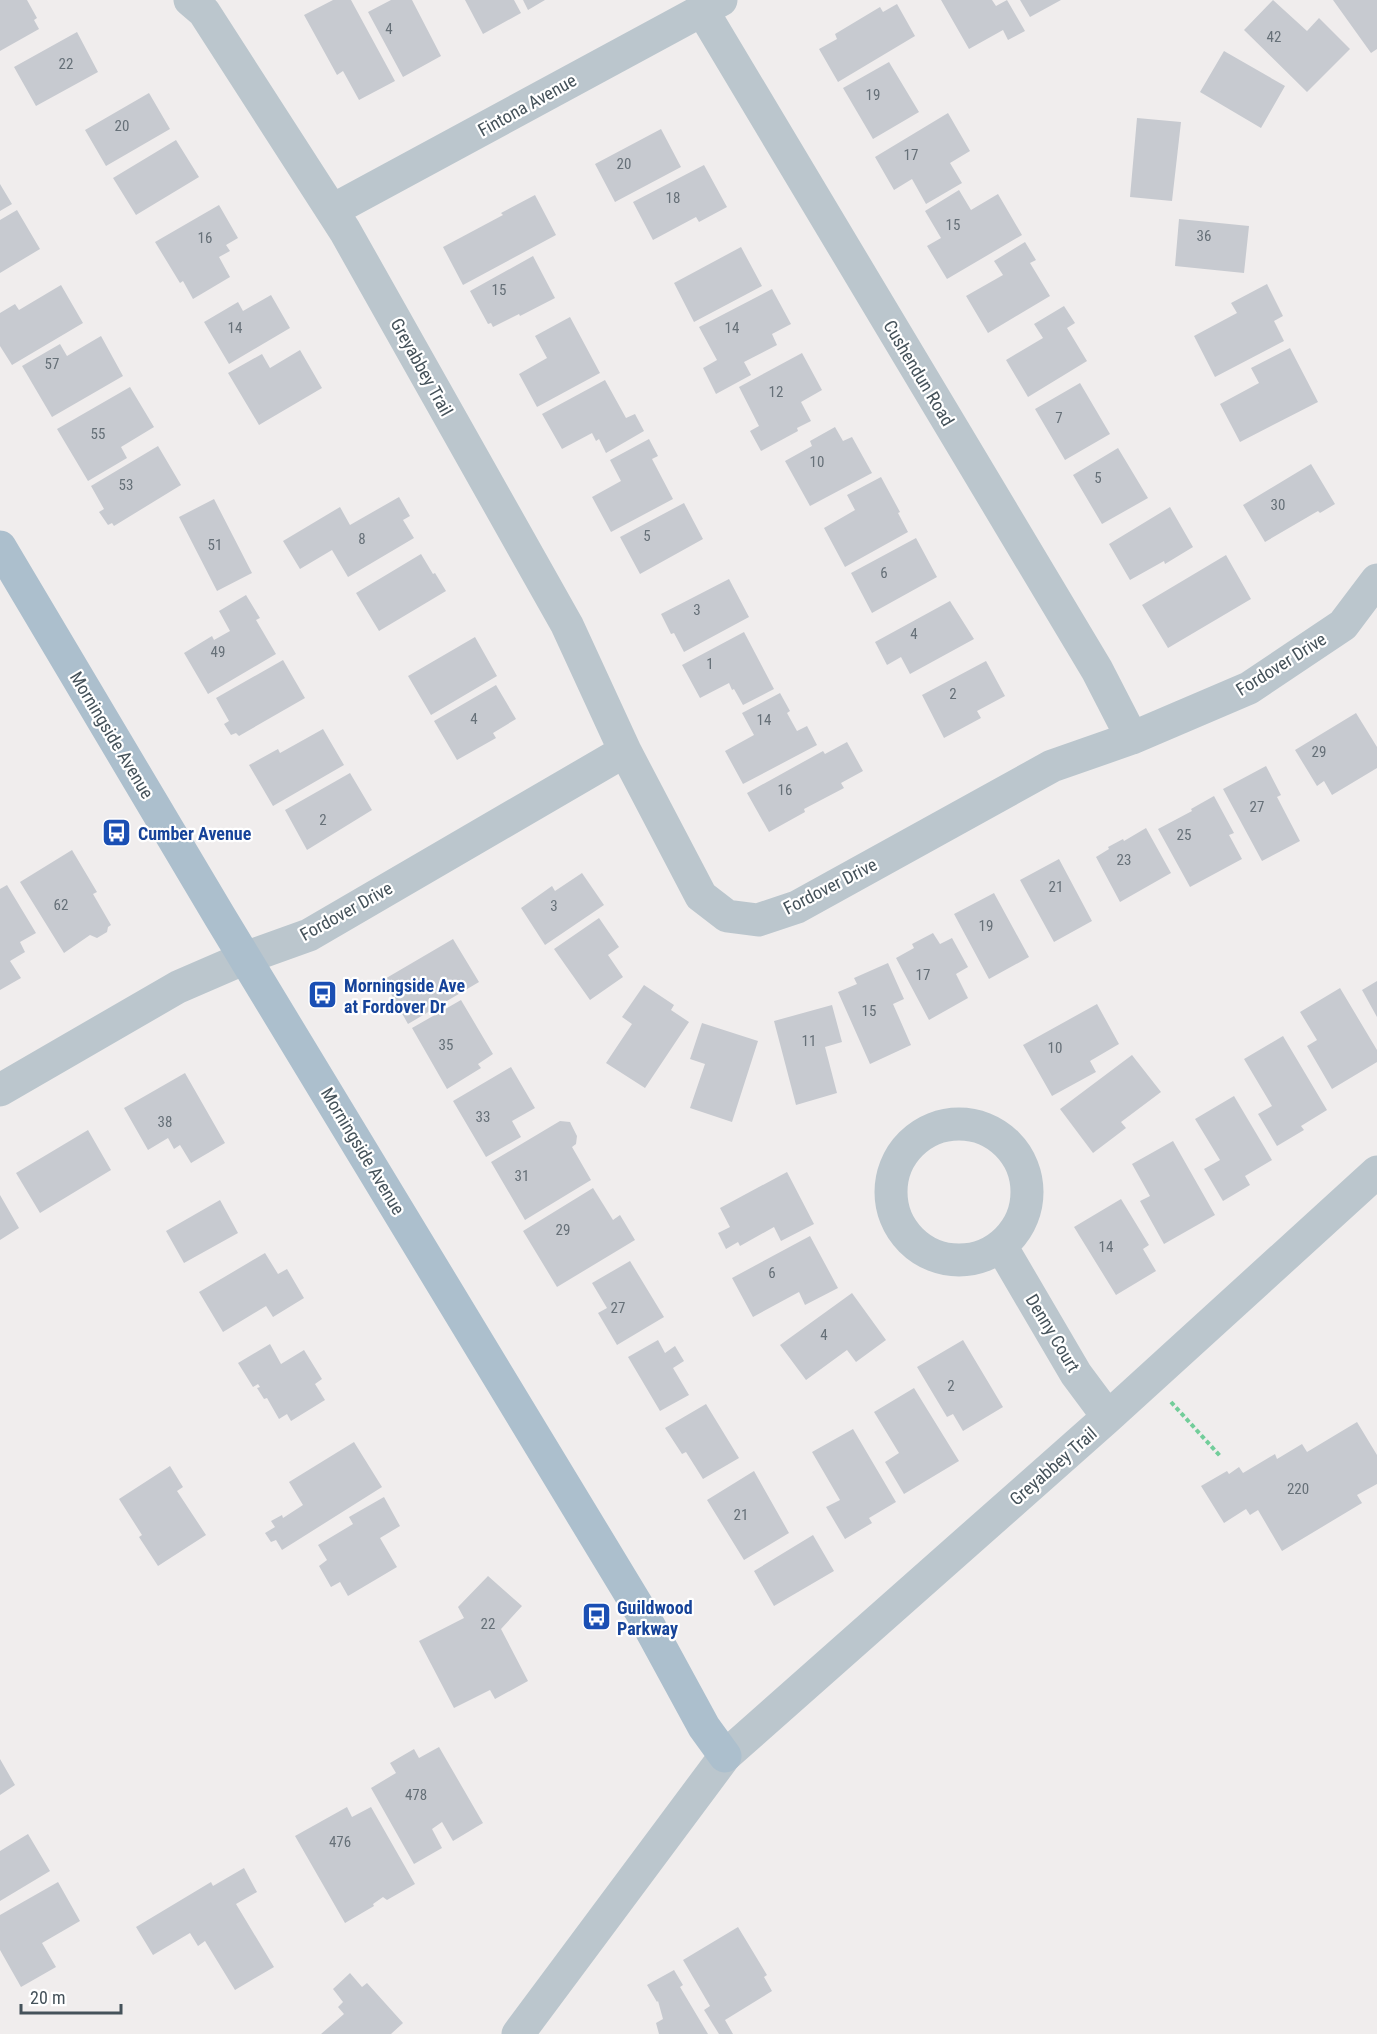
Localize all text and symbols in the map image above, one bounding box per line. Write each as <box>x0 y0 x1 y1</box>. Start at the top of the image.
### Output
house number: 4 <box>385 20 393 38</box>
house number: 42 <box>1267 28 1281 46</box>
house number: 22 <box>59 55 73 73</box>
street label: Fintona Avenue <box>474 69 580 141</box>
house number: 19 <box>866 86 880 104</box>
house number: 20 <box>115 117 129 135</box>
house number: 17 <box>904 146 918 164</box>
house number: 20 <box>617 155 631 173</box>
house number: 18 <box>666 189 680 207</box>
house number: 15 <box>946 216 960 234</box>
house number: 36 <box>1197 227 1211 245</box>
house number: 16 <box>198 229 212 247</box>
house number: 15 <box>492 281 506 299</box>
street label: Greyabbey Trail <box>387 315 457 419</box>
street label: Cushendun Road <box>879 316 959 430</box>
house number: 14 <box>228 319 242 337</box>
house number: 14 <box>725 319 739 337</box>
house number: 57 <box>45 355 59 373</box>
house number: 12 <box>769 383 783 401</box>
house number: 7 <box>1055 409 1063 427</box>
house number: 55 <box>91 425 105 443</box>
house number: 10 <box>810 453 824 471</box>
house number: 5 <box>1094 469 1102 487</box>
house number: 53 <box>119 476 133 494</box>
house number: 30 <box>1271 496 1285 514</box>
house number: 5 <box>643 527 651 545</box>
house number: 8 <box>358 530 366 548</box>
house number: 51 <box>208 536 222 554</box>
house number: 6 <box>880 564 888 582</box>
house number: 3 <box>693 601 701 619</box>
house number: 4 <box>910 625 918 643</box>
street label: Fordover Drive <box>1232 628 1330 700</box>
house number: 49 <box>211 643 225 661</box>
house number: 1 <box>706 655 714 673</box>
street label: Morningside Avenue <box>66 668 158 802</box>
house number: 2 <box>949 685 957 703</box>
house number: 4 <box>470 710 478 728</box>
house number: 14 <box>757 711 771 729</box>
house number: 29 <box>1312 743 1326 761</box>
house number: 16 <box>778 781 792 799</box>
house number: 27 <box>1250 798 1264 816</box>
house number: 2 <box>319 811 327 829</box>
bus stop icon: Cumber Avenue <box>101 817 133 849</box>
place label: Cumber Avenue <box>138 823 252 844</box>
house number: 25 <box>1177 826 1191 844</box>
house number: 23 <box>1117 851 1131 869</box>
street label: Fordover Drive <box>780 853 880 919</box>
street label: Fordover Drive <box>296 877 396 945</box>
house number: 21 <box>1049 878 1063 896</box>
house number: 62 <box>54 896 68 914</box>
house number: 3 <box>550 897 558 915</box>
house number: 19 <box>979 917 993 935</box>
house number: 17 <box>916 966 930 984</box>
place label: Morningside Ave at Fordover Dr <box>344 975 466 1017</box>
bus stop icon: Morningside Ave at Fordover Dr <box>307 979 339 1011</box>
house number: 15 <box>862 1002 876 1020</box>
house number: 11 <box>802 1032 816 1050</box>
house number: 35 <box>439 1036 453 1054</box>
house number: 10 <box>1048 1039 1062 1057</box>
street label: Morningside Avenue <box>317 1084 409 1218</box>
house number: 33 <box>476 1108 490 1126</box>
house number: 38 <box>158 1113 172 1131</box>
house number: 31 <box>515 1167 529 1185</box>
house number: 29 <box>556 1221 570 1239</box>
house number: 14 <box>1099 1238 1113 1256</box>
house number: 6 <box>768 1264 776 1282</box>
street label: Denny Court <box>1022 1290 1084 1376</box>
house number: 27 <box>611 1299 625 1317</box>
house number: 4 <box>820 1326 828 1344</box>
house number: 2 <box>947 1377 955 1395</box>
street label: Greyabbey Trail <box>1005 1423 1101 1509</box>
house number: 220 <box>1287 1480 1309 1498</box>
house number: 21 <box>734 1506 748 1524</box>
place label: Guildwood Parkway <box>617 1597 693 1639</box>
bus stop icon: Guildwood Parkway <box>580 1601 612 1633</box>
house number: 22 <box>481 1615 495 1633</box>
house number: 478 <box>405 1786 427 1804</box>
house number: 476 <box>329 1833 351 1851</box>
scale bar <box>21 1977 122 2015</box>
text: 20 m <box>30 1987 65 2008</box>

